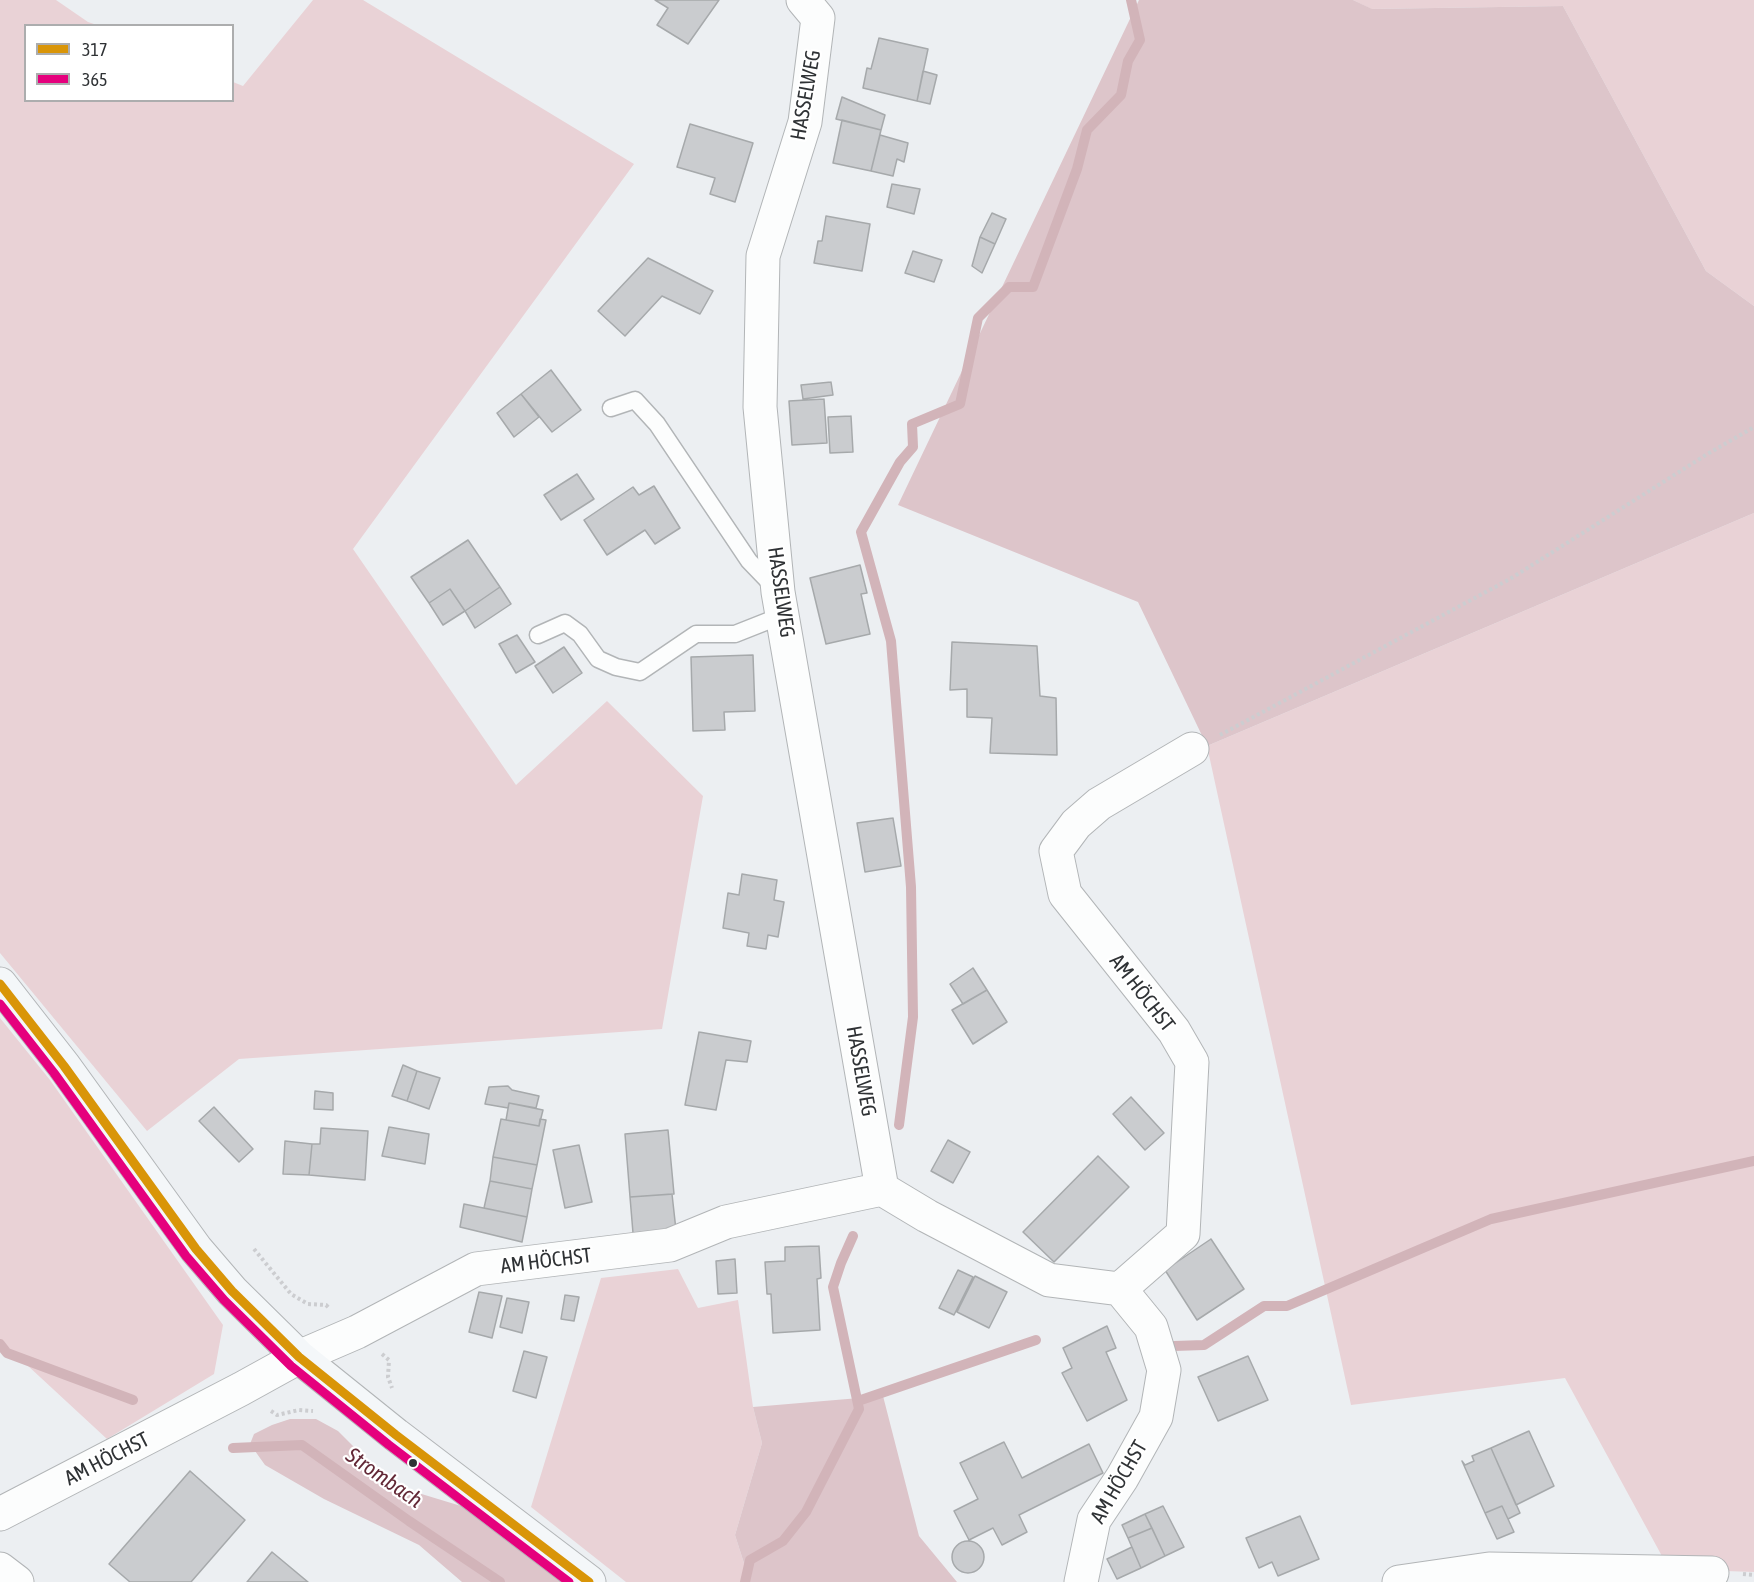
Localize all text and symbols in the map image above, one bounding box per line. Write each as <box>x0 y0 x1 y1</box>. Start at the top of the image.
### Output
legend <box>24 24 234 102</box>
text: 317 <box>82 39 107 60</box>
street label: HASSELWEG <box>786 48 826 142</box>
text: 365 <box>82 69 107 90</box>
street label: HASSELWEG <box>762 545 800 639</box>
street label: AM HÖCHST <box>1104 949 1180 1037</box>
street label: HASSELWEG <box>841 1024 881 1118</box>
street label: AM HÖCHST <box>499 1243 593 1279</box>
street label: AM HÖCHST <box>61 1427 153 1491</box>
street label: AM HÖCHST <box>1085 1436 1153 1528</box>
water label: Strombach <box>341 1442 427 1514</box>
unlabelled marker <box>407 1457 419 1469</box>

